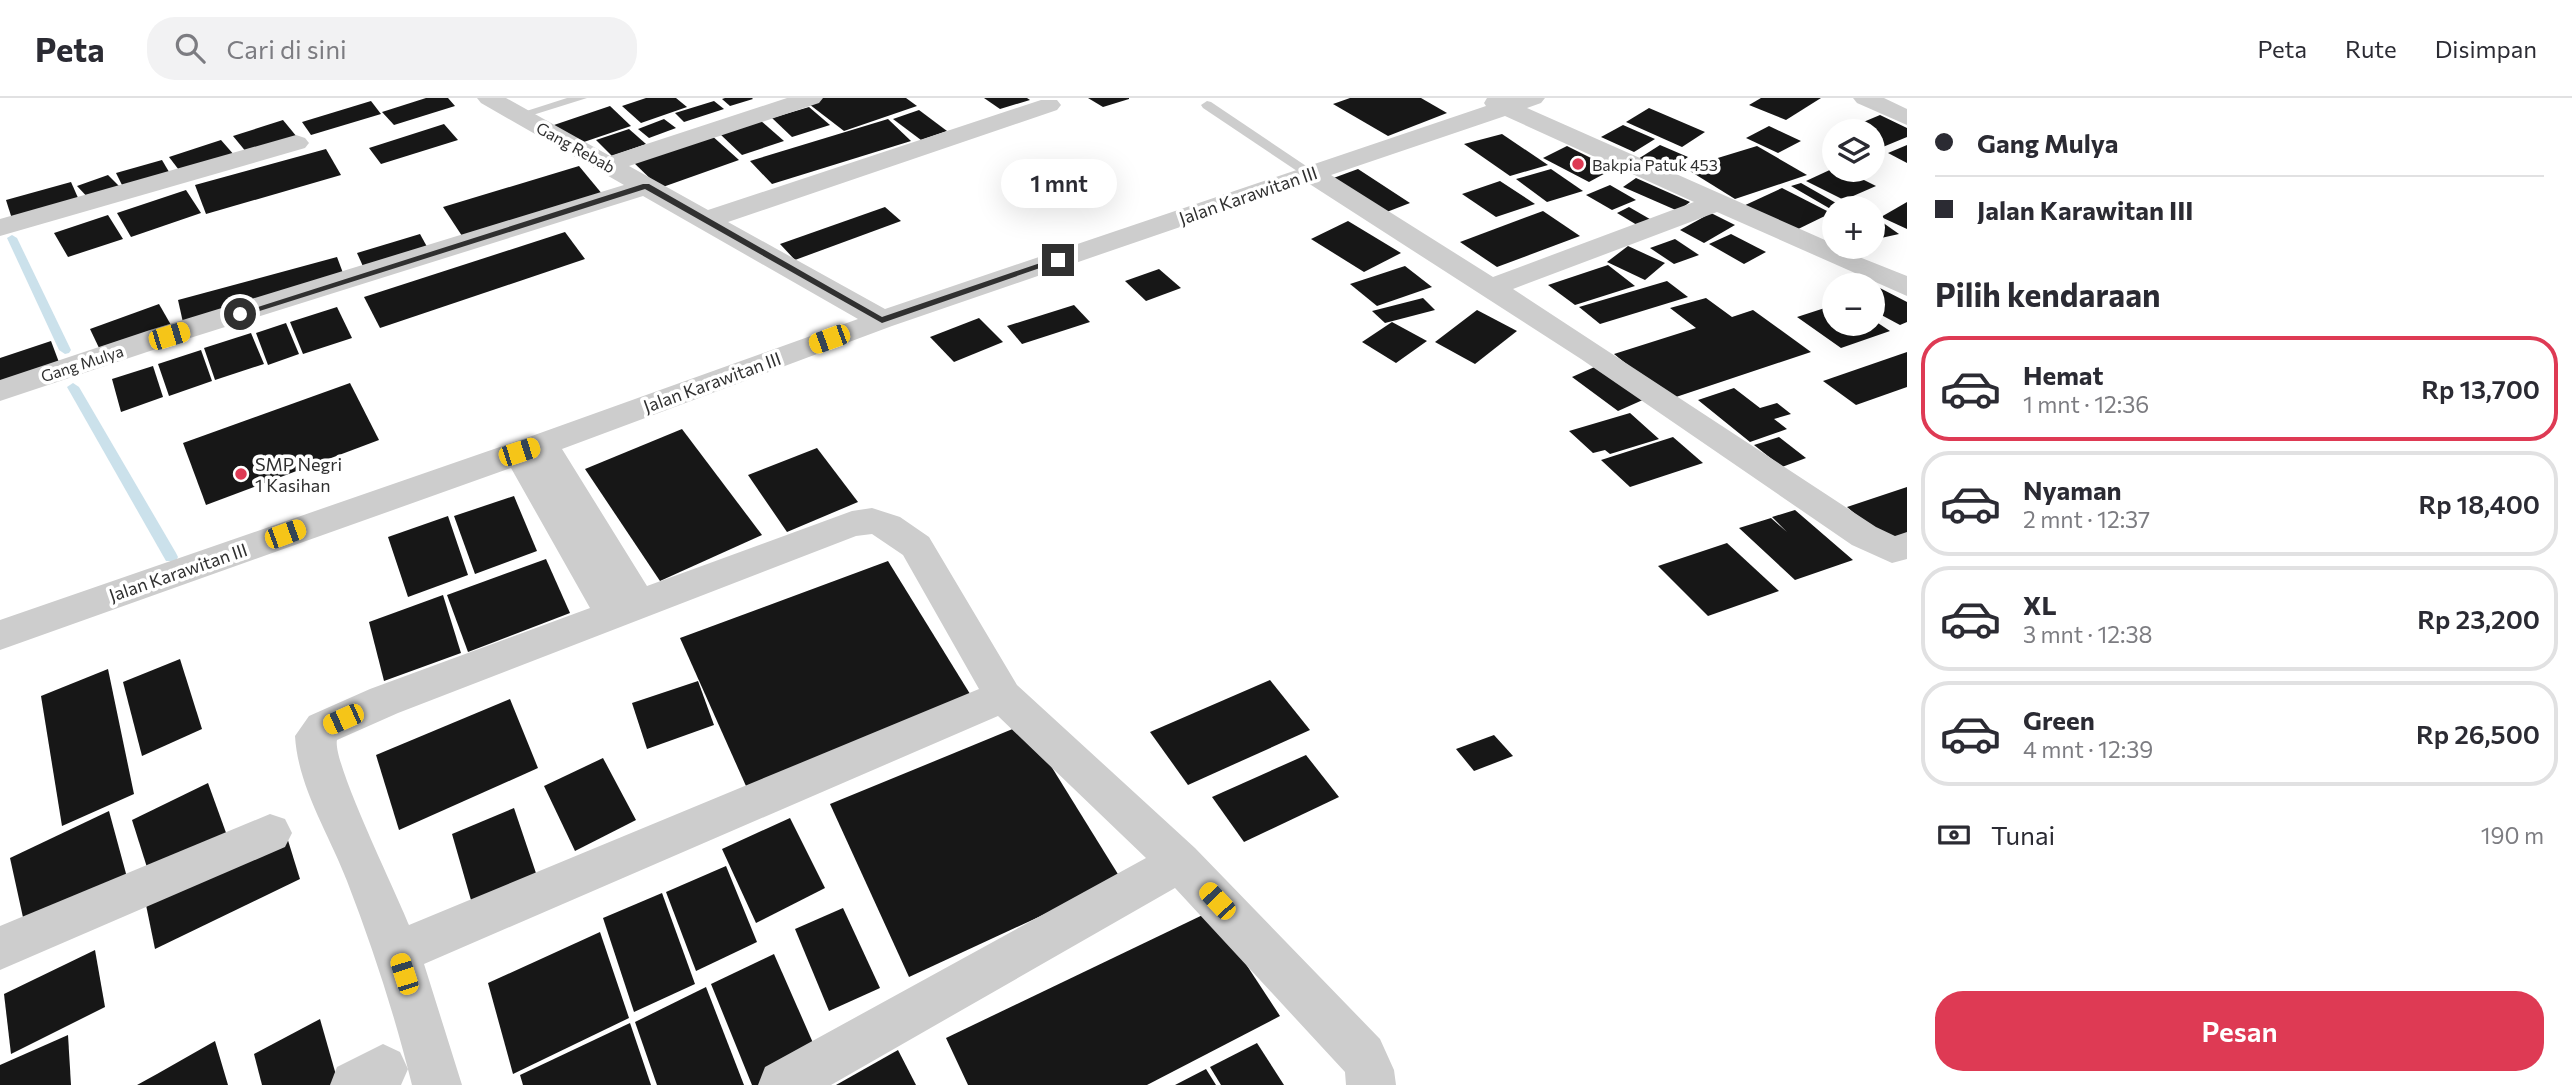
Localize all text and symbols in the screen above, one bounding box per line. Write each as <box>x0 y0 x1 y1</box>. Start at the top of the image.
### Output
search box <box>147 17 637 80</box>
text: Peta <box>35 28 105 69</box>
icon: search <box>171 29 209 67</box>
text: Cari di sini <box>227 33 347 64</box>
text: Peta <box>2257 34 2307 63</box>
text: Rute <box>2345 34 2397 63</box>
text: Disimpan <box>2435 34 2537 63</box>
street label: Gang Rebab <box>533 118 619 176</box>
map controls <box>1822 119 1885 336</box>
button: layers <box>1822 119 1885 182</box>
text: Gang Mulya <box>1977 127 2118 158</box>
place label: Bakpia Patuk 453 <box>1592 155 1718 174</box>
marker: Bakpia Patuk 453 <box>1570 156 1586 172</box>
callout: 1 mnt <box>1000 158 1116 208</box>
street label: Jalan Karawitan III <box>1176 161 1320 229</box>
text: 1 mnt <box>1030 169 1088 197</box>
text: Jalan Karawitan III <box>1977 194 2194 225</box>
button: + <box>1822 196 1885 259</box>
route end <box>1042 244 1074 276</box>
button: − <box>1822 273 1885 336</box>
text: Pilih kendaraan <box>1935 274 2161 314</box>
route start <box>224 298 256 330</box>
car <box>146 320 193 352</box>
car <box>806 322 853 356</box>
street label: Gang Mulya <box>38 341 126 385</box>
street label: Jalan Karawitan III <box>640 347 784 417</box>
icon: car <box>1939 357 2002 420</box>
text: Hemat <box>2023 359 2104 390</box>
text: Rp 13,700 <box>2421 373 2540 404</box>
text: 1 mnt · 12:36 <box>2023 390 2149 418</box>
car <box>496 436 543 468</box>
place label: SMP Negri 1 Kasihan <box>255 453 342 496</box>
marker: SMP Negri 1 Kasihan <box>233 466 249 482</box>
icon: car <box>1939 472 2002 535</box>
text: Nyaman <box>2023 474 2122 505</box>
text: Rp 18,400 <box>2418 488 2540 519</box>
text: 2 mnt · 12:37 <box>2023 505 2150 533</box>
car <box>262 517 309 551</box>
street label: Jalan Karawitan III <box>106 538 250 606</box>
icon: car <box>1939 587 2002 650</box>
text: XL <box>2023 589 2057 620</box>
text: Rp 23,200 <box>2417 603 2540 634</box>
text: 3 mnt · 12:38 <box>2023 620 2153 648</box>
car <box>320 701 367 737</box>
icon: car <box>1939 702 2002 765</box>
text: Green <box>2023 704 2095 735</box>
text: Rp 26,500 <box>2416 718 2540 749</box>
text: 4 mnt · 12:39 <box>2023 735 2153 763</box>
icon: cash <box>1935 816 1973 854</box>
text: Tunai <box>1991 819 2055 850</box>
text: 190 m <box>2481 821 2544 849</box>
car <box>1195 878 1240 924</box>
car <box>388 951 421 997</box>
button: Pesan <box>1935 991 2544 1071</box>

